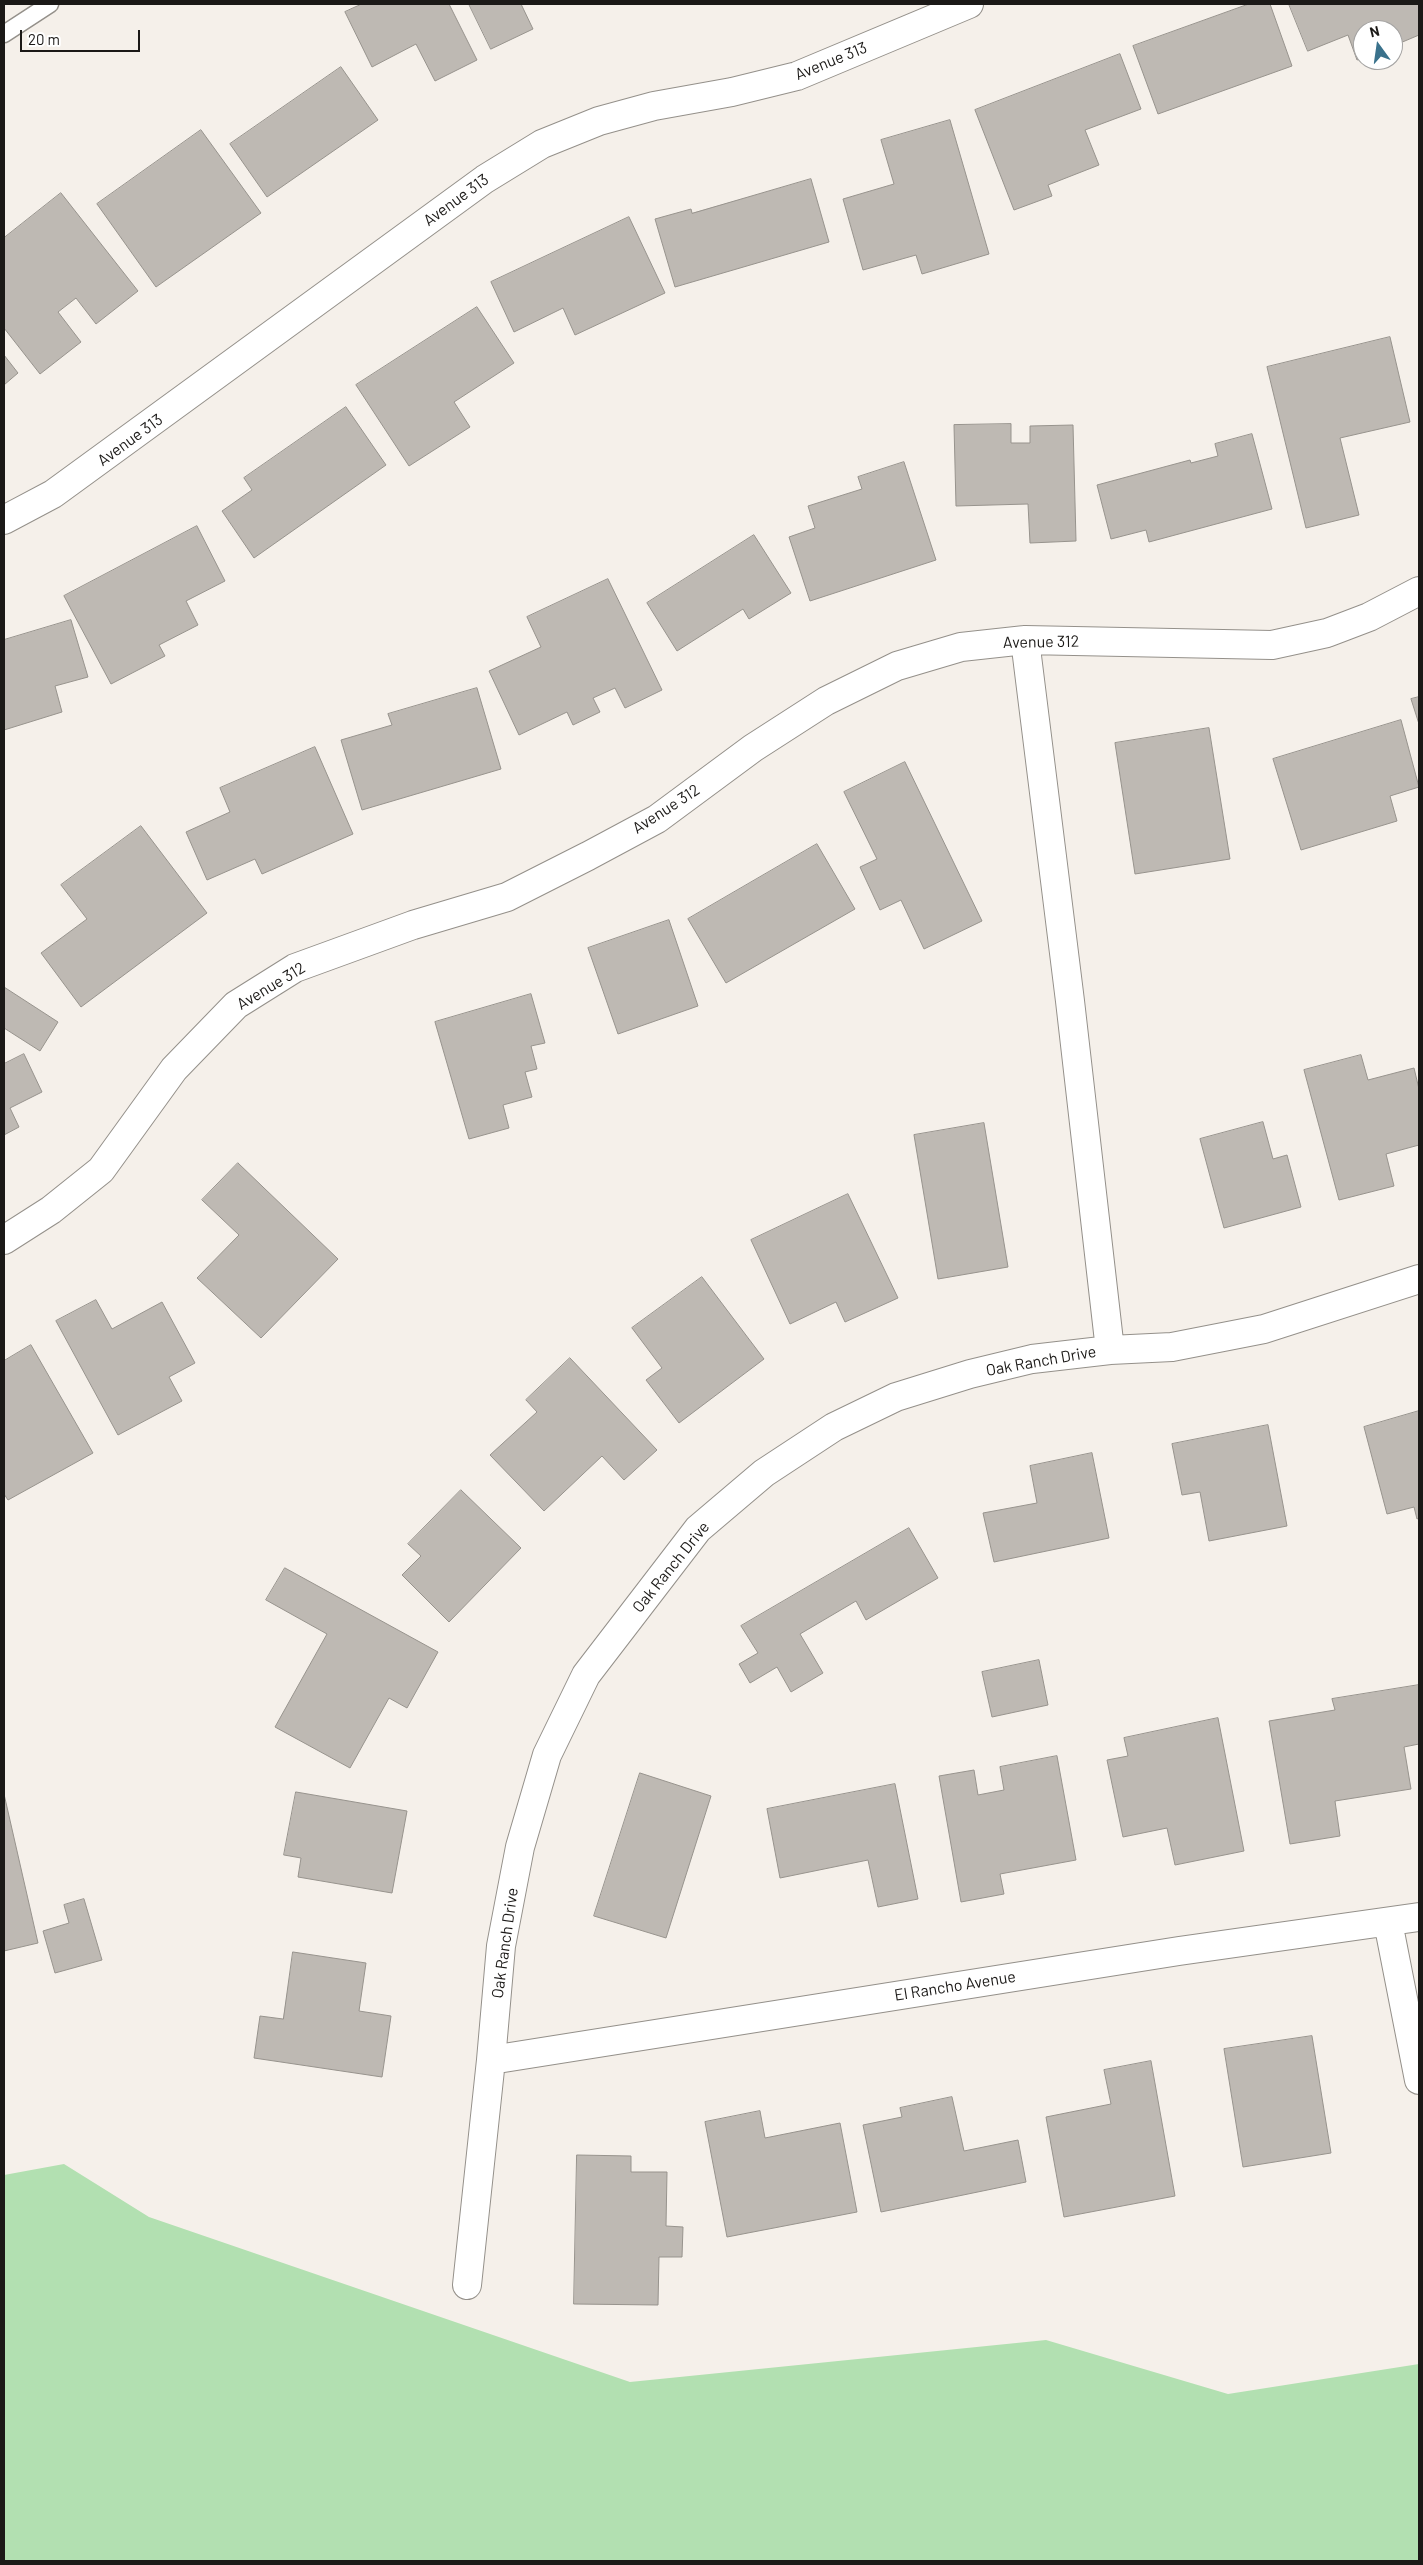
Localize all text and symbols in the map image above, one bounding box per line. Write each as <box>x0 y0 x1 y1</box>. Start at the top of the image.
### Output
scale bar <box>22 20 142 52</box>
north arrow <box>1353 20 1403 70</box>
text: N <box>1368 22 1381 40</box>
text: 20 m <box>28 30 60 48</box>
street label: Avenue 313 <box>792 38 870 84</box>
street label: Avenue 313 <box>420 170 492 230</box>
street label: Avenue 313 <box>94 410 166 470</box>
street label: Avenue 312 <box>1003 632 1079 652</box>
street label: Avenue 312 <box>629 780 703 838</box>
street label: Avenue 312 <box>233 958 309 1014</box>
street label: Oak Ranch Drive <box>984 1342 1098 1380</box>
street label: Oak Ranch Drive <box>628 1518 714 1616</box>
street label: Oak Ranch Drive <box>488 1886 522 2000</box>
street label: El Rancho Avenue <box>893 1967 1017 2005</box>

